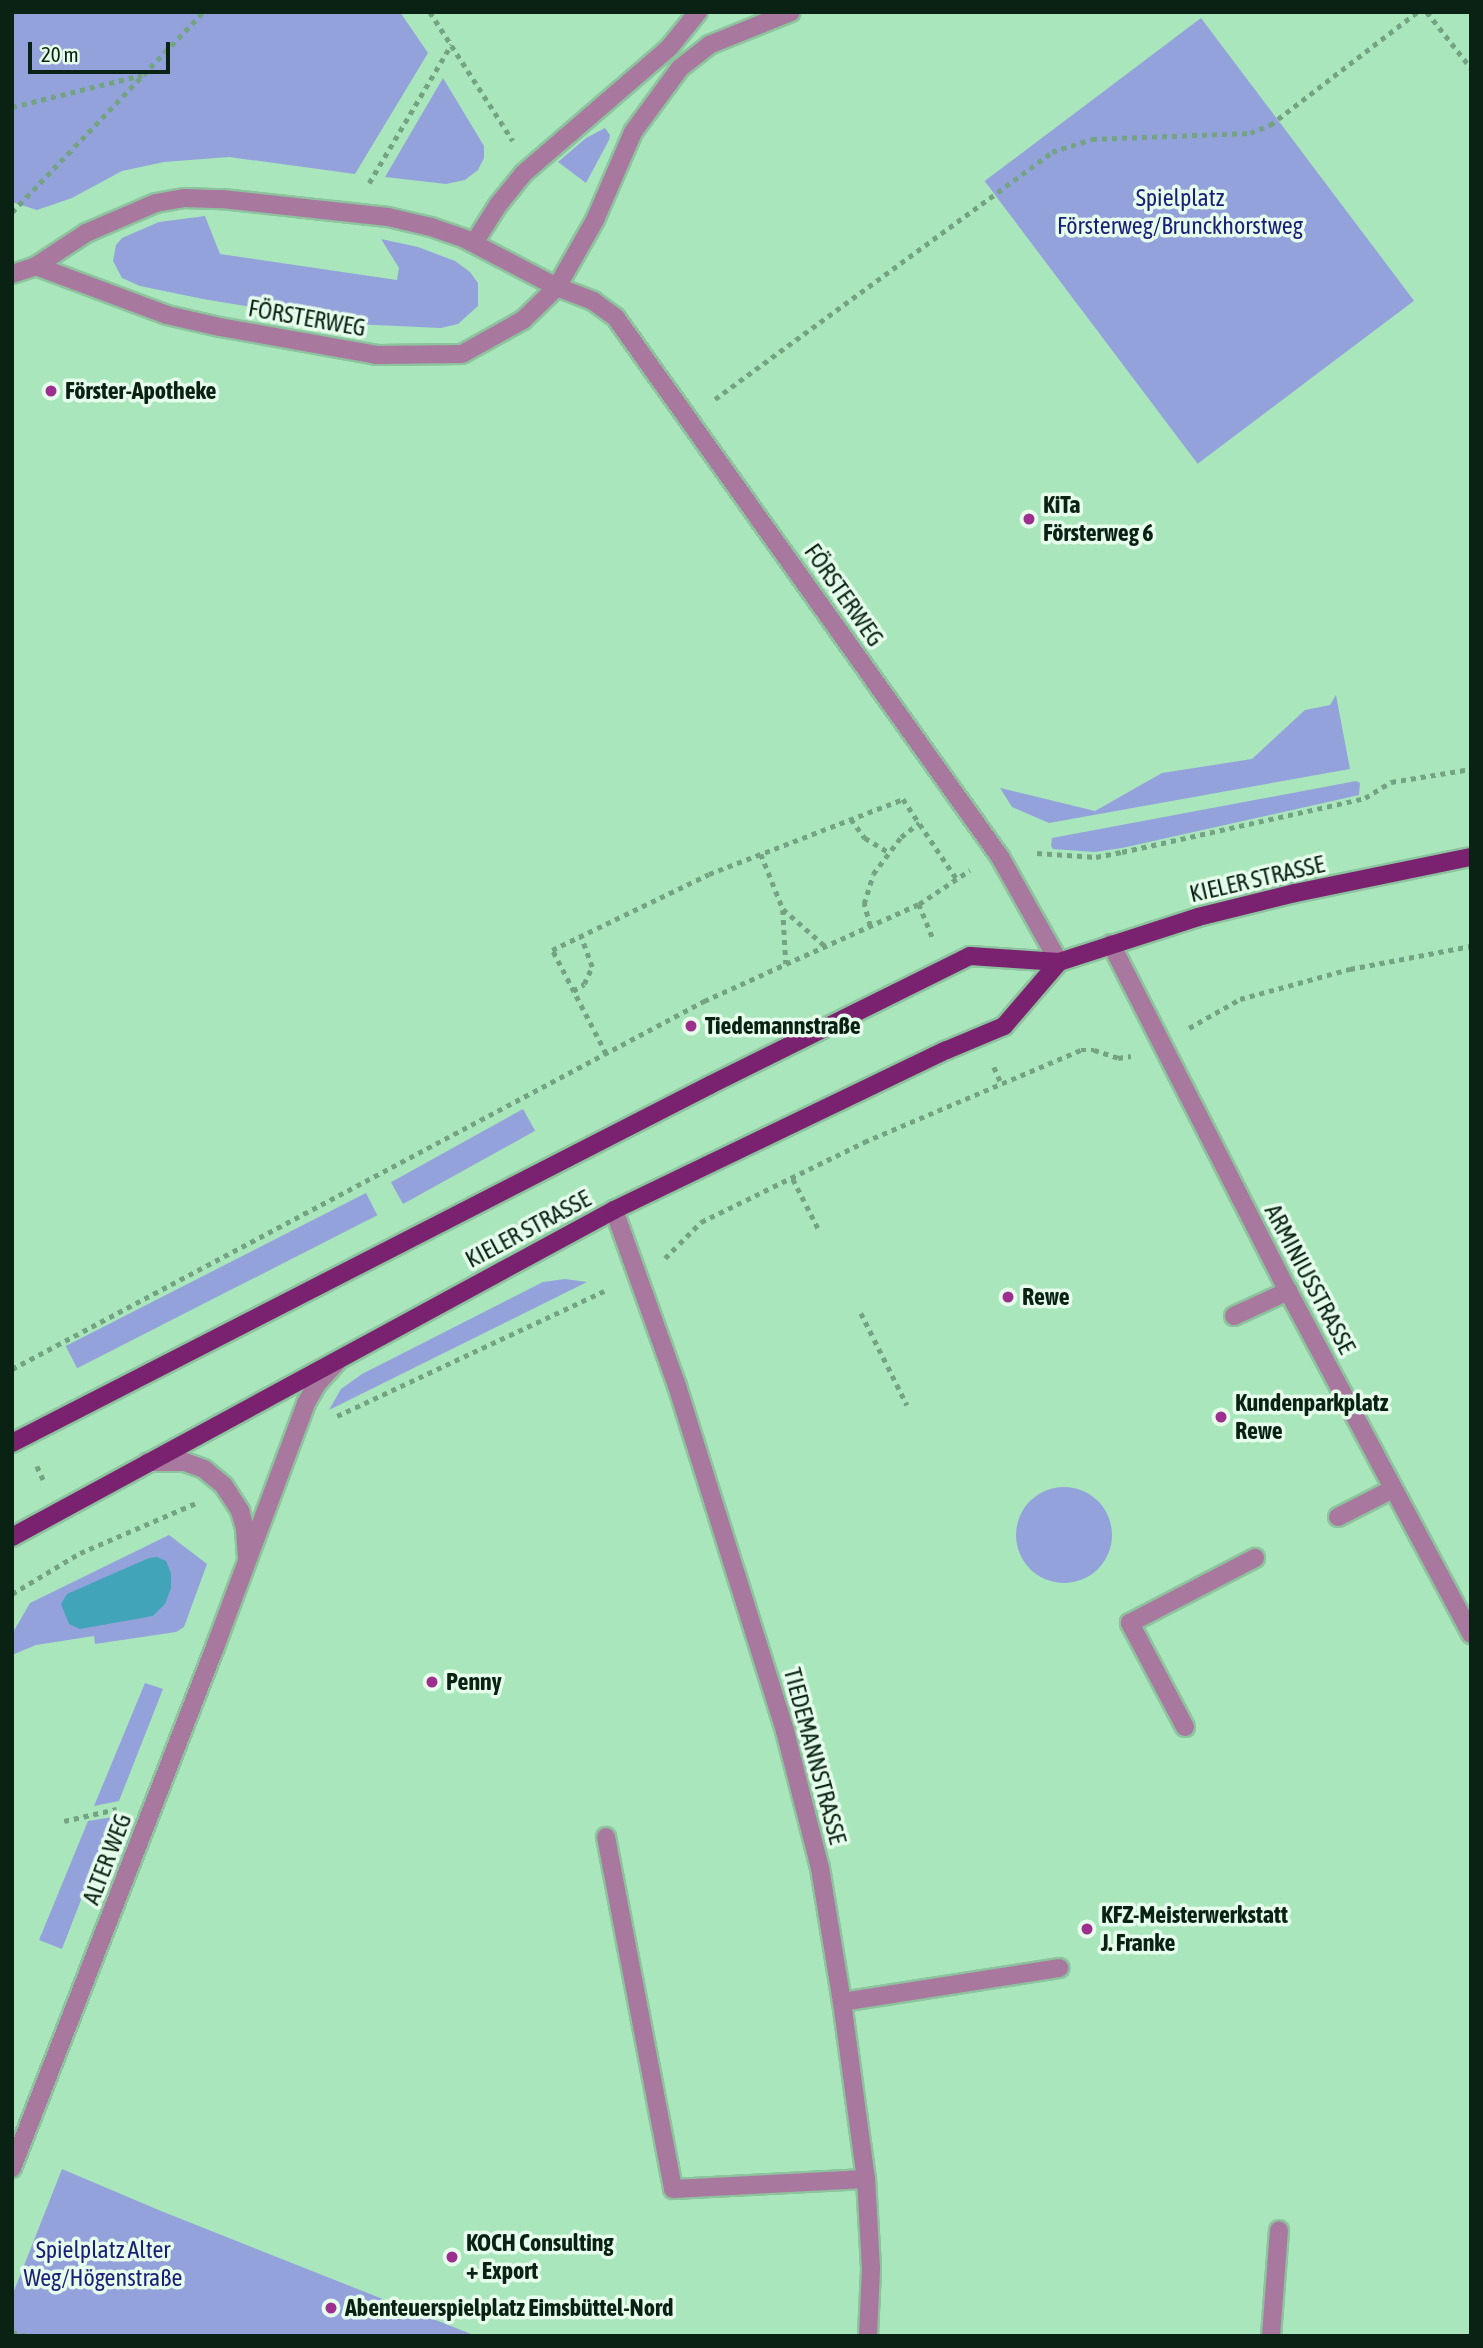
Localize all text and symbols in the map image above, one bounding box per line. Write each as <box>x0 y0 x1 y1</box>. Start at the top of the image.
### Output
scale bar <box>32 28 173 72</box>
text: 20 m <box>41 42 79 66</box>
park label: Spielplatz Försterweg/Brunckhorstweg <box>1057 184 1303 240</box>
street label: FÖRSTERWEG <box>246 294 368 342</box>
place label: Förster-Apotheke <box>65 377 217 405</box>
marker: Förster-Apotheke <box>43 383 59 399</box>
place label: KiTa Försterweg 6 <box>1043 491 1154 547</box>
marker: KiTa Försterweg 6 <box>1021 511 1037 527</box>
street label: FÖRSTERWEG <box>798 538 890 652</box>
street label: KIELER STRASSE <box>1187 849 1327 909</box>
place label: Tiedemannstraße <box>705 1012 861 1040</box>
marker: Tiedemannstraße <box>683 1018 699 1034</box>
street label: KIELER STRASSE <box>460 1184 596 1274</box>
street label: ARMINIUSSTRASSE <box>1258 1199 1362 1359</box>
place label: Rewe <box>1022 1283 1070 1311</box>
marker: Rewe <box>1000 1289 1016 1305</box>
place label: Kundenparkplatz Rewe <box>1235 1389 1388 1445</box>
marker: Kundenparkplatz Rewe <box>1213 1409 1229 1425</box>
street label: TIEDEMANNSTRASSE <box>778 1665 852 1847</box>
place label: Penny <box>446 1668 502 1696</box>
marker: Penny <box>424 1674 440 1690</box>
street label: ALTER WEG <box>76 1809 138 1909</box>
place label: KFZ-Meisterwerkstatt J. Franke <box>1101 1901 1288 1957</box>
marker: KFZ-Meisterwerkstatt J. Franke <box>1079 1921 1095 1937</box>
place label: KOCH Consulting + Export <box>466 2229 614 2285</box>
park label: Spielplatz Alter Weg/Högenstraße <box>24 2236 182 2292</box>
marker: KOCH Consulting + Export <box>444 2249 460 2265</box>
place label: Abenteuerspielplatz Eimsbüttel-Nord <box>345 2294 673 2322</box>
marker: Abenteuerspielplatz Eimsbüttel-Nord <box>323 2300 339 2316</box>

